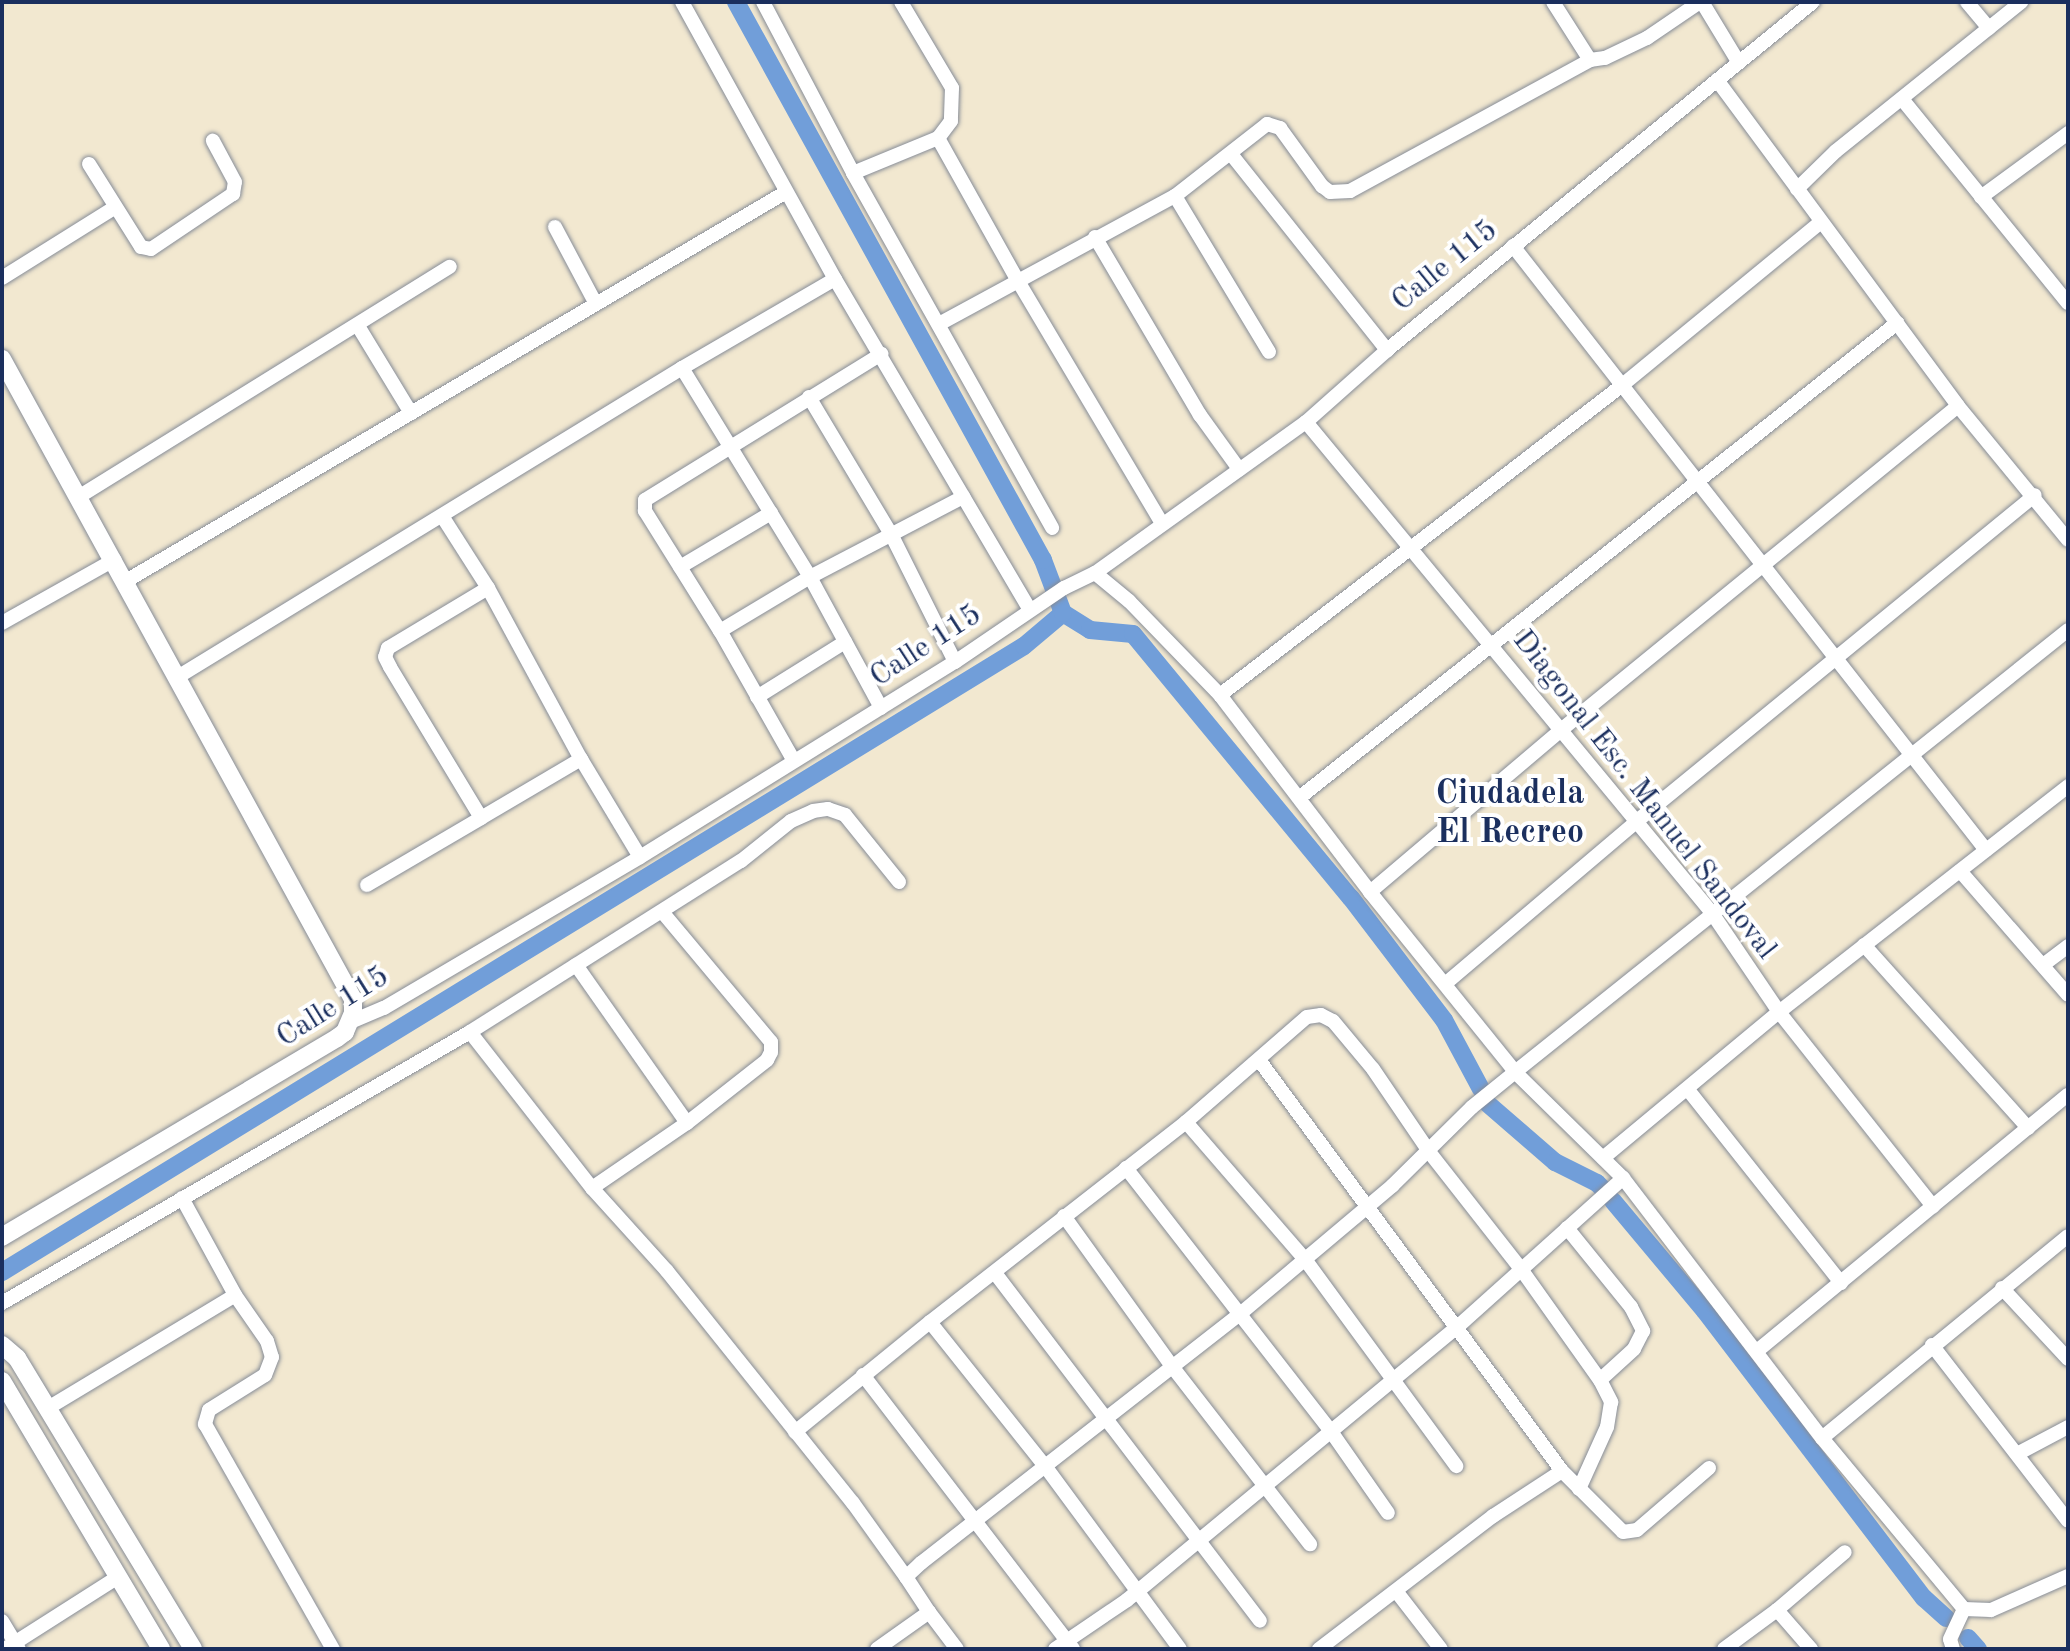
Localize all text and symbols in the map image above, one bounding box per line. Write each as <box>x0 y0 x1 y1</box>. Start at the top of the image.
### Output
street label: Calle 115 <box>1385 213 1505 319</box>
street label: Calle 115 <box>864 597 988 695</box>
street label: Diagonal Esc. Manuel Sandoval <box>1504 623 1784 967</box>
district label: Ciudadela El Recreo <box>1436 774 1584 854</box>
street label: Calle 115 <box>270 958 396 1056</box>

